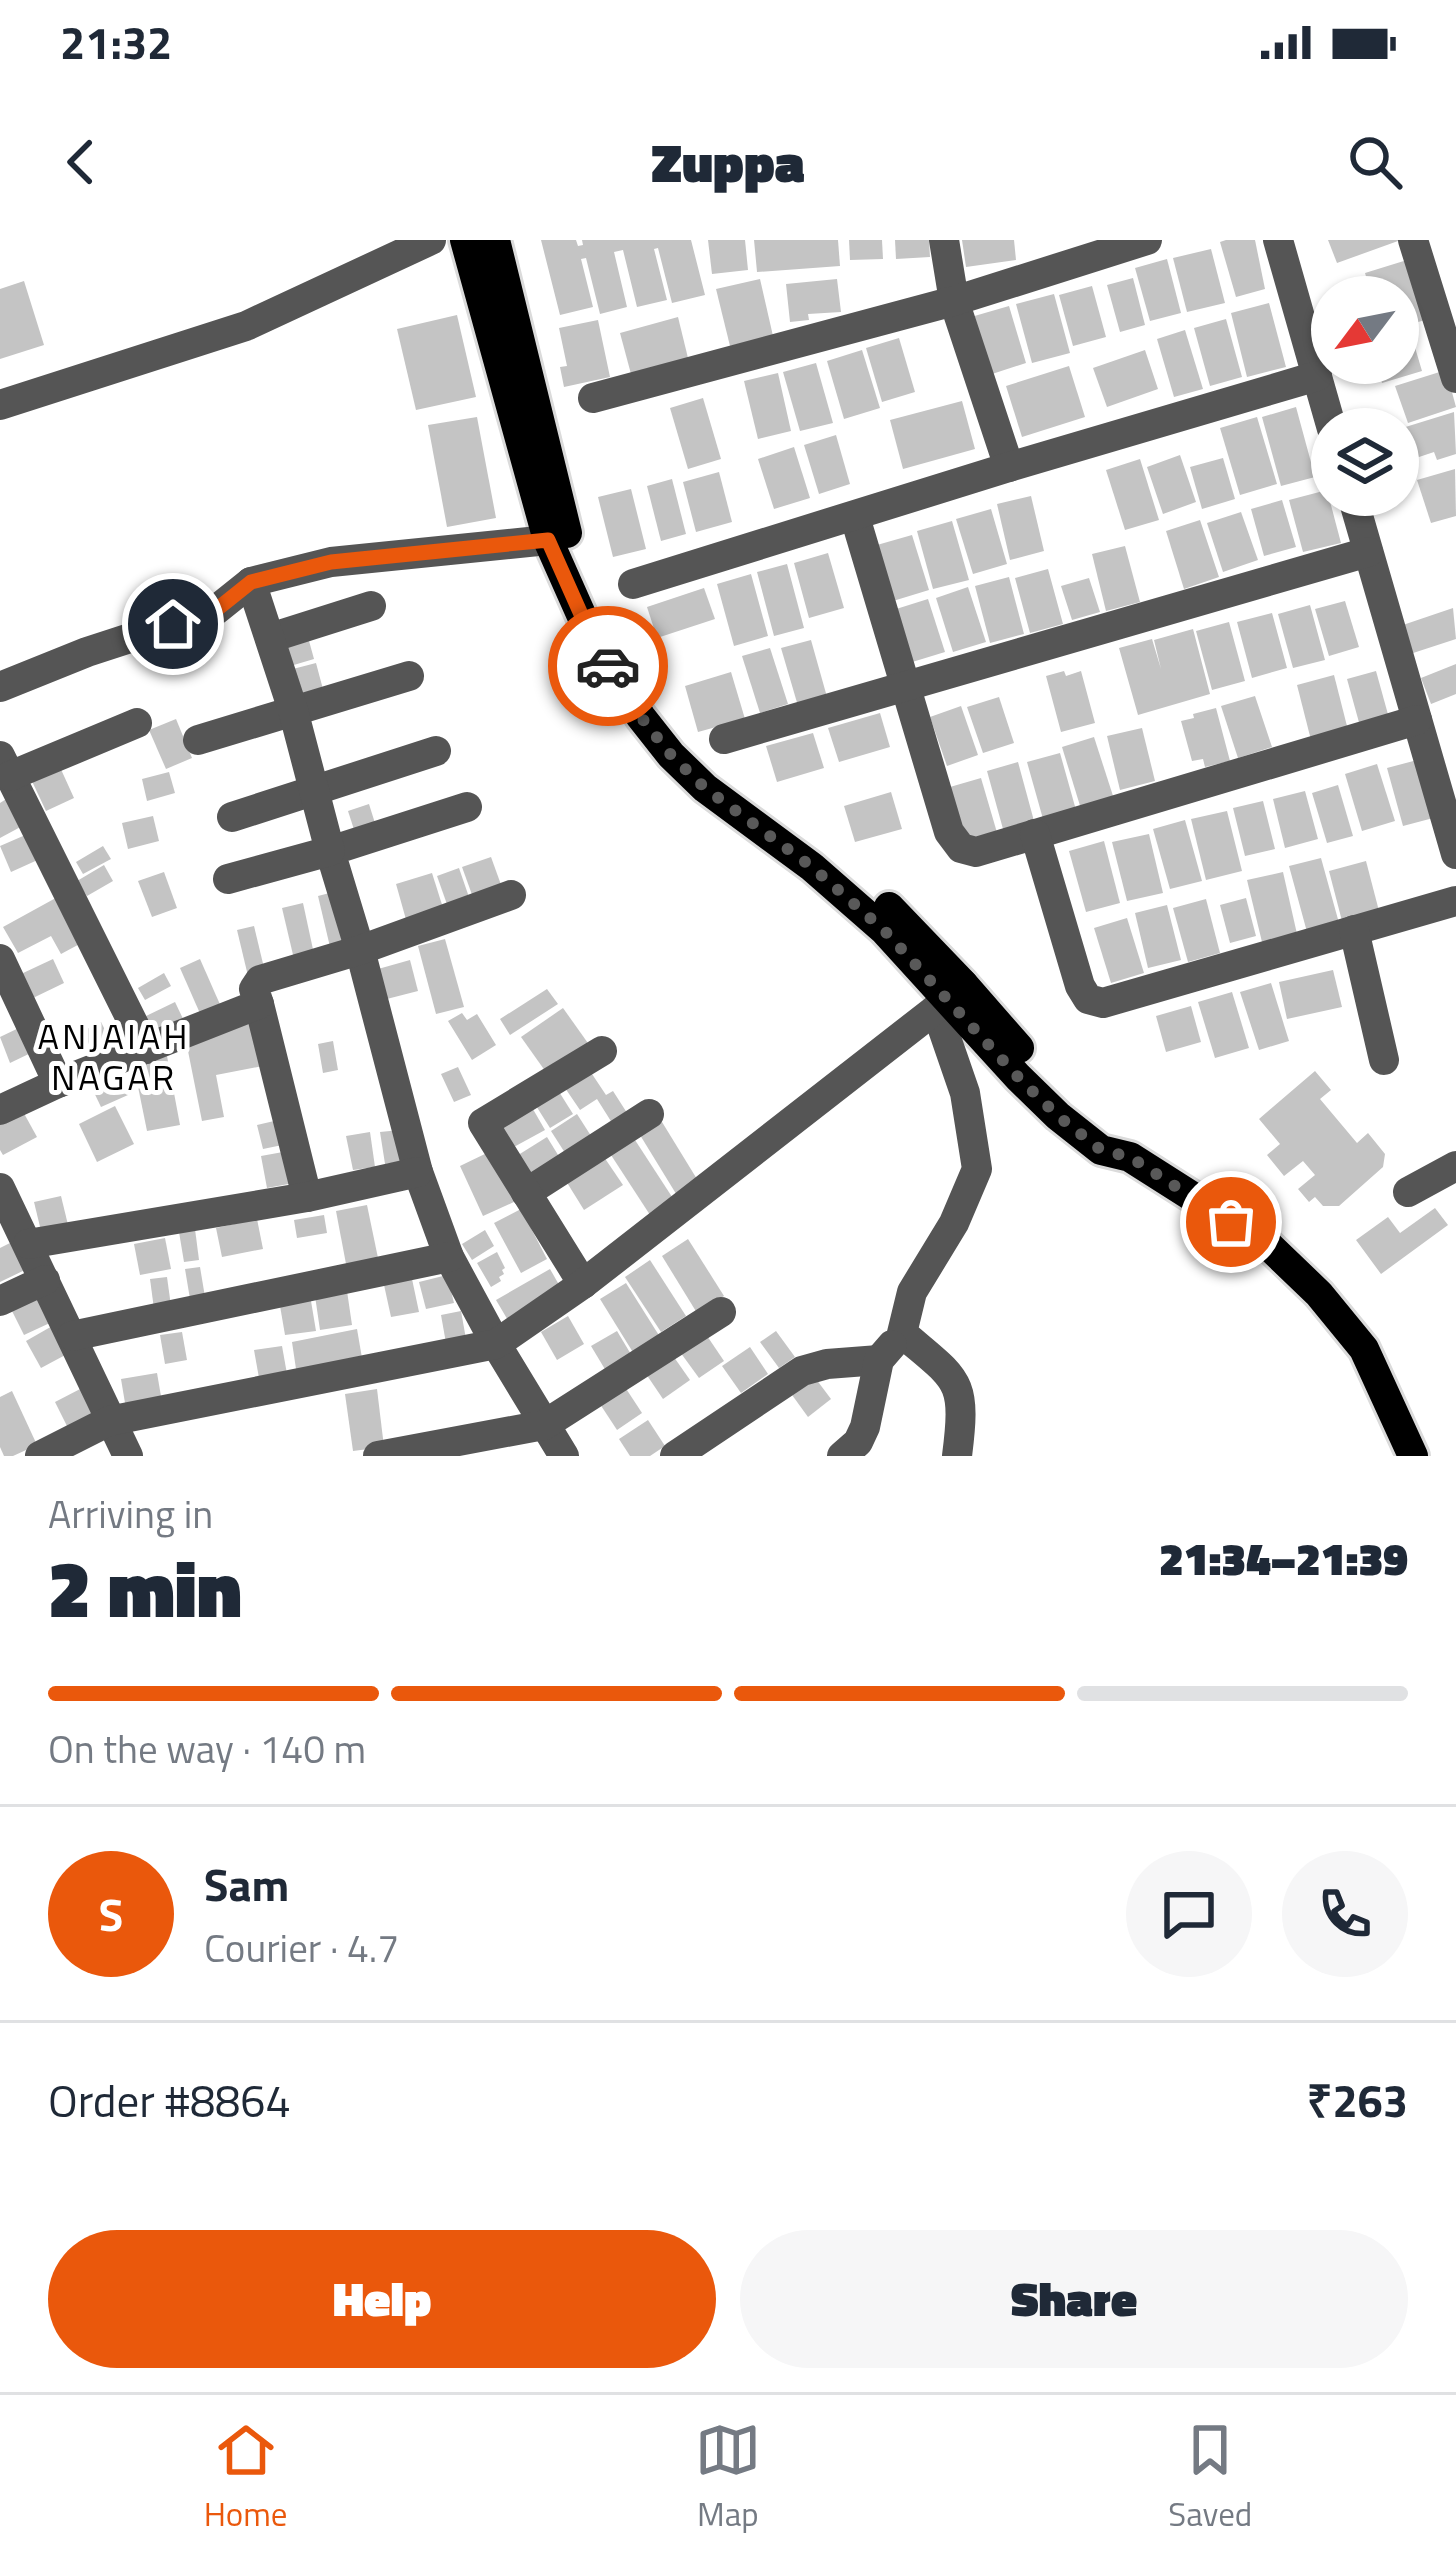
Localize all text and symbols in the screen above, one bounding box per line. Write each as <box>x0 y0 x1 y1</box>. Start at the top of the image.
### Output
text: 21:32 <box>60 8 172 76</box>
text: Zuppa <box>651 121 805 203</box>
icon: back <box>48 129 114 195</box>
icon: search <box>1342 129 1408 195</box>
north arrow <box>1311 276 1419 384</box>
map controls <box>1311 276 1419 516</box>
button: layers <box>1311 408 1419 516</box>
pin <box>122 573 224 675</box>
icon: home <box>140 591 206 657</box>
courier <box>548 606 668 726</box>
icon: car <box>575 633 641 699</box>
district label: ANJAIAH NAGAR <box>37 1008 191 1104</box>
pin <box>1180 1171 1282 1273</box>
icon: bag <box>1198 1189 1264 1255</box>
text: Arriving in <box>48 1484 213 1543</box>
text: 21:34–21:39 <box>1159 1524 1408 1592</box>
text: 2 min <box>48 1529 242 1647</box>
text: On the way · 140 m <box>48 1719 366 1778</box>
text: Sam <box>204 1850 289 1918</box>
button: chat <box>1126 1851 1252 1977</box>
button: phone <box>1282 1851 1408 1977</box>
text: S <box>99 1880 123 1948</box>
text: Courier · 4.7 <box>204 1918 399 1977</box>
text: Order #8864 <box>48 2066 291 2134</box>
text: ₹263 <box>1307 2066 1408 2134</box>
button: Help <box>48 2230 716 2368</box>
button: Share <box>740 2230 1408 2368</box>
tab: Home <box>204 2417 288 2539</box>
tab: Map <box>695 2417 761 2539</box>
tab: Saved <box>1168 2417 1252 2539</box>

